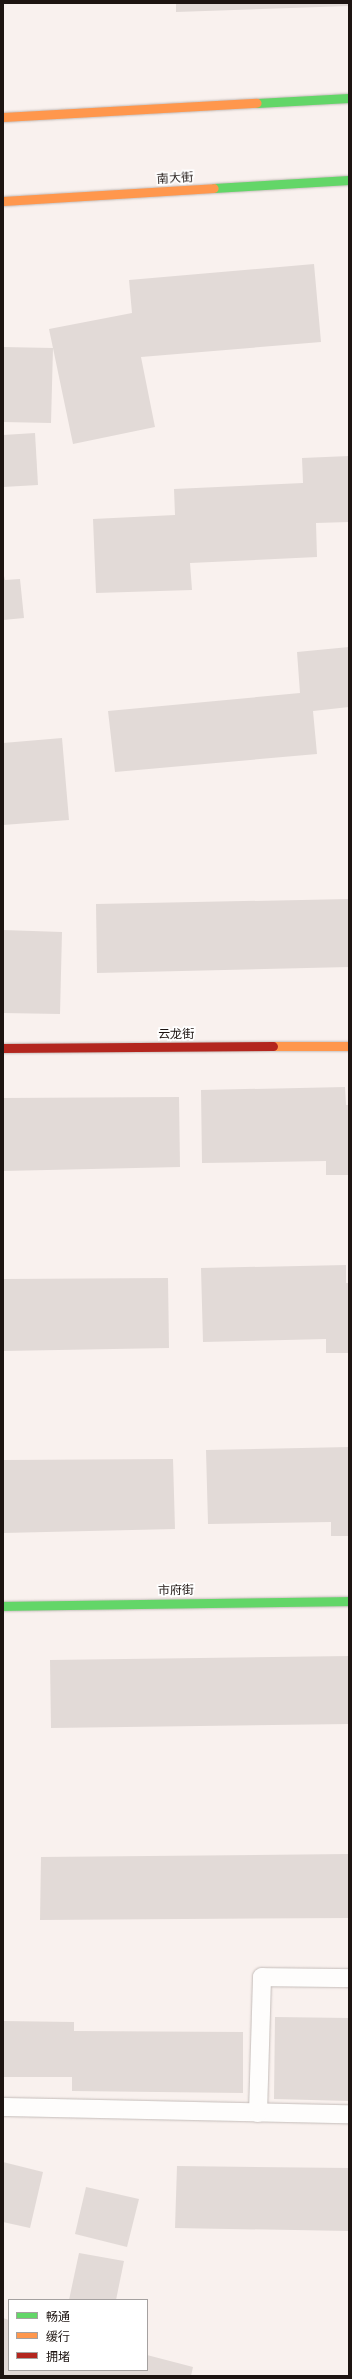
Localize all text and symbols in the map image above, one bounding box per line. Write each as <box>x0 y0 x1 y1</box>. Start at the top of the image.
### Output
street label: 南大街 <box>157 171 193 187</box>
street label: 云龙街 <box>158 1028 194 1042</box>
street label: 市府街 <box>158 1583 194 1599</box>
legend <box>8 2299 148 2371</box>
text: 畅通 <box>46 2310 70 2324</box>
text: 缓行 <box>46 2330 70 2344</box>
text: 拥堵 <box>46 2350 70 2364</box>

